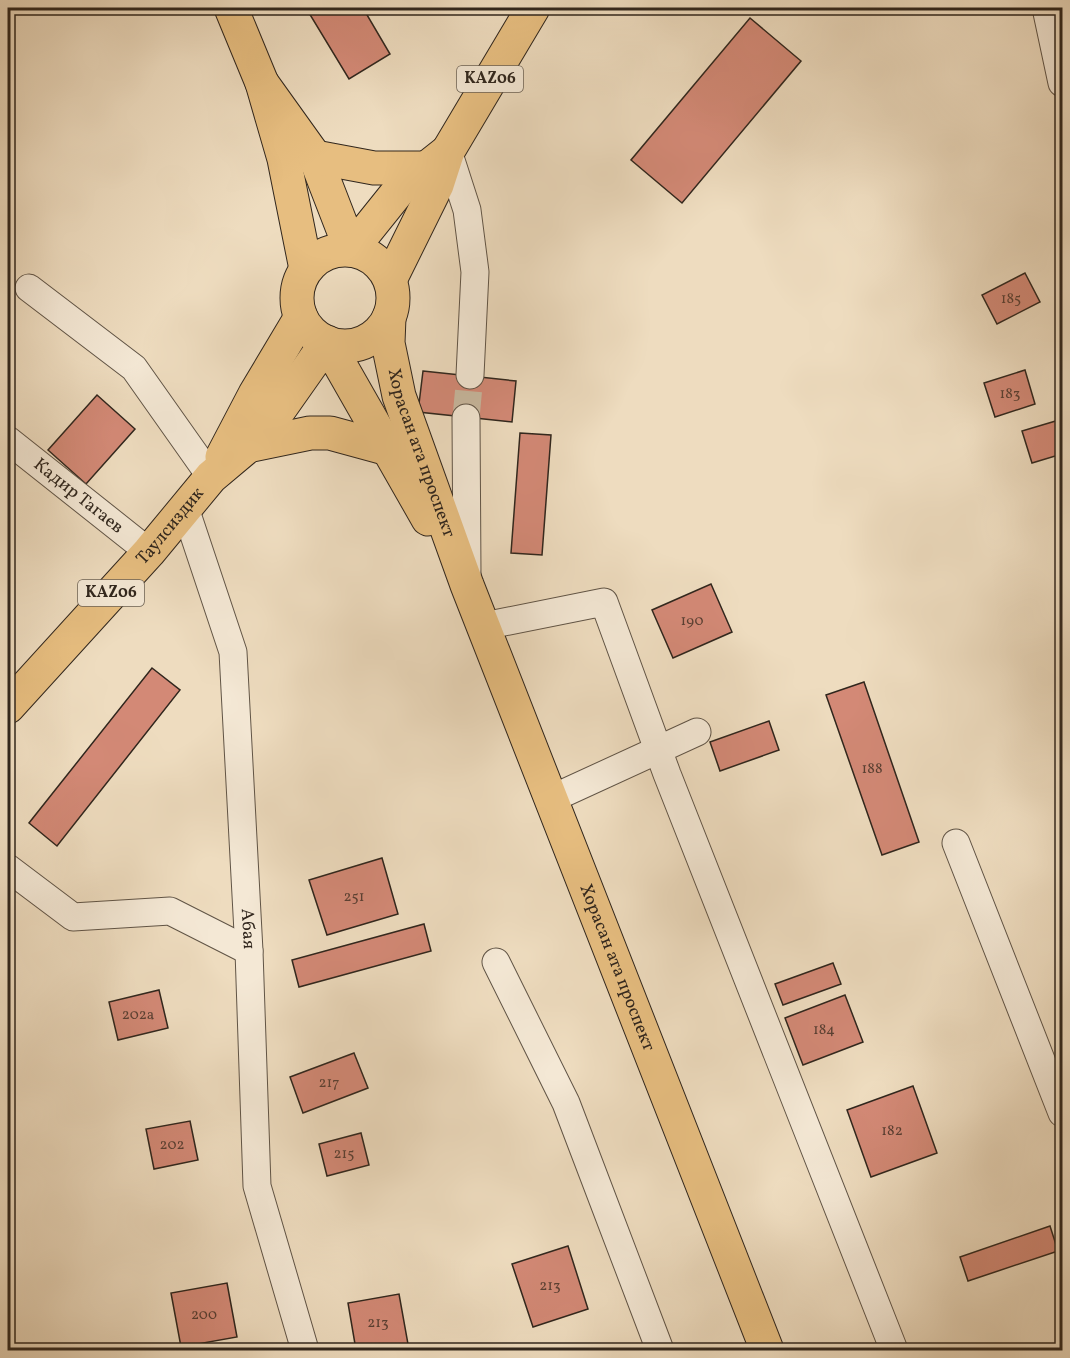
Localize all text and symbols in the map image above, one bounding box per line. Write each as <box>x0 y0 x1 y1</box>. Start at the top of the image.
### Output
road number: KAZ06 <box>457 66 523 92</box>
house number: 185 <box>1001 289 1021 310</box>
street label: Хорасан ата проспект <box>381 366 461 541</box>
house number: 183 <box>999 384 1021 405</box>
street label: Кадир Тагаев <box>28 452 129 540</box>
street label: Таулсиздик <box>131 482 210 570</box>
road number: KAZ06 <box>78 580 144 606</box>
house number: 190 <box>681 611 703 632</box>
house number: 188 <box>861 759 883 780</box>
street label: Хорасан ата проспект <box>573 880 661 1055</box>
house number: 251 <box>343 887 365 908</box>
street label: Абая <box>234 908 261 950</box>
house number: 202а <box>122 1005 154 1026</box>
house number: 184 <box>813 1020 835 1041</box>
house number: 217 <box>318 1073 340 1094</box>
house number: 182 <box>881 1121 903 1142</box>
house number: 202 <box>160 1135 184 1156</box>
house number: 215 <box>333 1144 355 1165</box>
house number: 213 <box>539 1276 561 1297</box>
house number: 200 <box>191 1305 217 1326</box>
house number: 213 <box>367 1313 389 1334</box>

